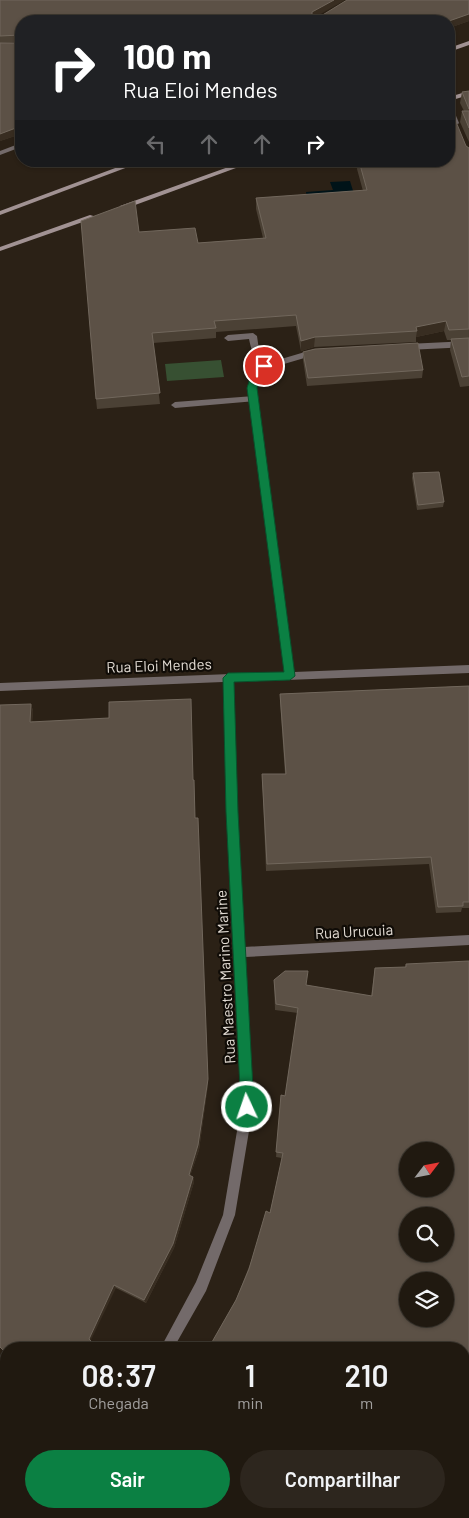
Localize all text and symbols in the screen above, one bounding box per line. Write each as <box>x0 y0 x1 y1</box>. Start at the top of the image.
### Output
text: 100 m <box>123 34 212 76</box>
icon: right <box>40 35 105 100</box>
text: Rua Eloi Mendes <box>123 76 278 102</box>
icon: left <box>142 130 170 158</box>
icon: ahead <box>195 130 223 158</box>
icon: ahead <box>248 130 276 158</box>
icon: right <box>301 130 329 158</box>
pin <box>243 345 285 387</box>
icon: arrive <box>250 352 278 380</box>
street label: Rua Eloi Mendes <box>106 654 212 676</box>
street label: Rua Maestro Marino Marine <box>211 890 239 1064</box>
street label: Rua Urucuia <box>314 920 394 942</box>
position arrow <box>220 1080 272 1132</box>
north arrow <box>399 1142 454 1198</box>
map controls <box>399 1142 454 1327</box>
button: search <box>399 1207 454 1262</box>
button: layers <box>399 1272 454 1327</box>
text: 08:37 <box>81 1357 156 1393</box>
text: 1 <box>245 1357 255 1393</box>
text: 210 <box>345 1357 388 1393</box>
text: Chegada <box>88 1393 149 1412</box>
text: min <box>237 1393 263 1412</box>
text: m <box>360 1393 373 1412</box>
button: Sair <box>25 1450 230 1508</box>
button: Compartilhar <box>240 1450 445 1508</box>

